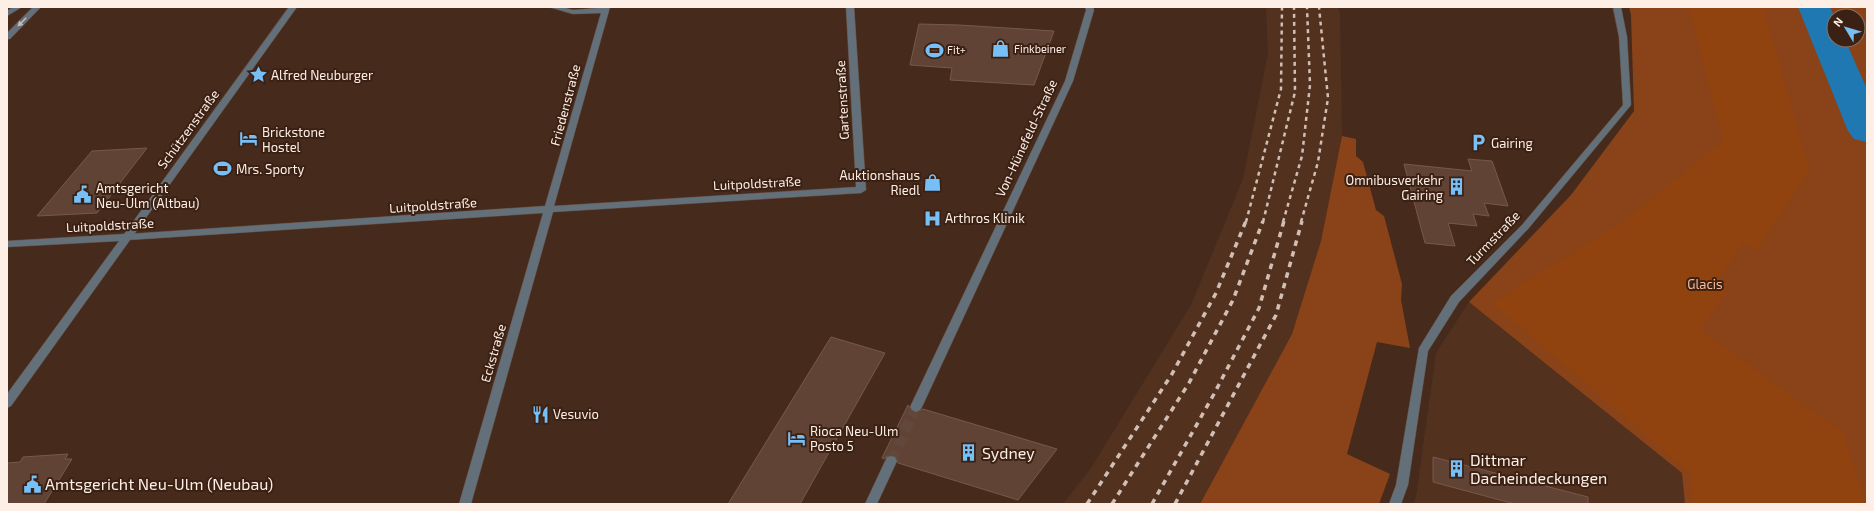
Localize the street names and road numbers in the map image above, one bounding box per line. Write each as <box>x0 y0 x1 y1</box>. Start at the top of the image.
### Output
street label: Gartenstraße <box>832 60 852 140</box>
street label: Friedenstraße <box>546 62 584 148</box>
street label: Von-Hünefeld-Straße <box>992 77 1060 199</box>
street label: Schützenstraße <box>154 86 222 172</box>
street label: Luitpoldstraße <box>713 173 801 193</box>
street label: Luitpoldstraße <box>388 194 478 216</box>
street label: Turmstraße <box>1463 207 1523 269</box>
street label: Luitpoldstraße <box>66 215 154 235</box>
street label: Eckstraße <box>477 322 509 384</box>

